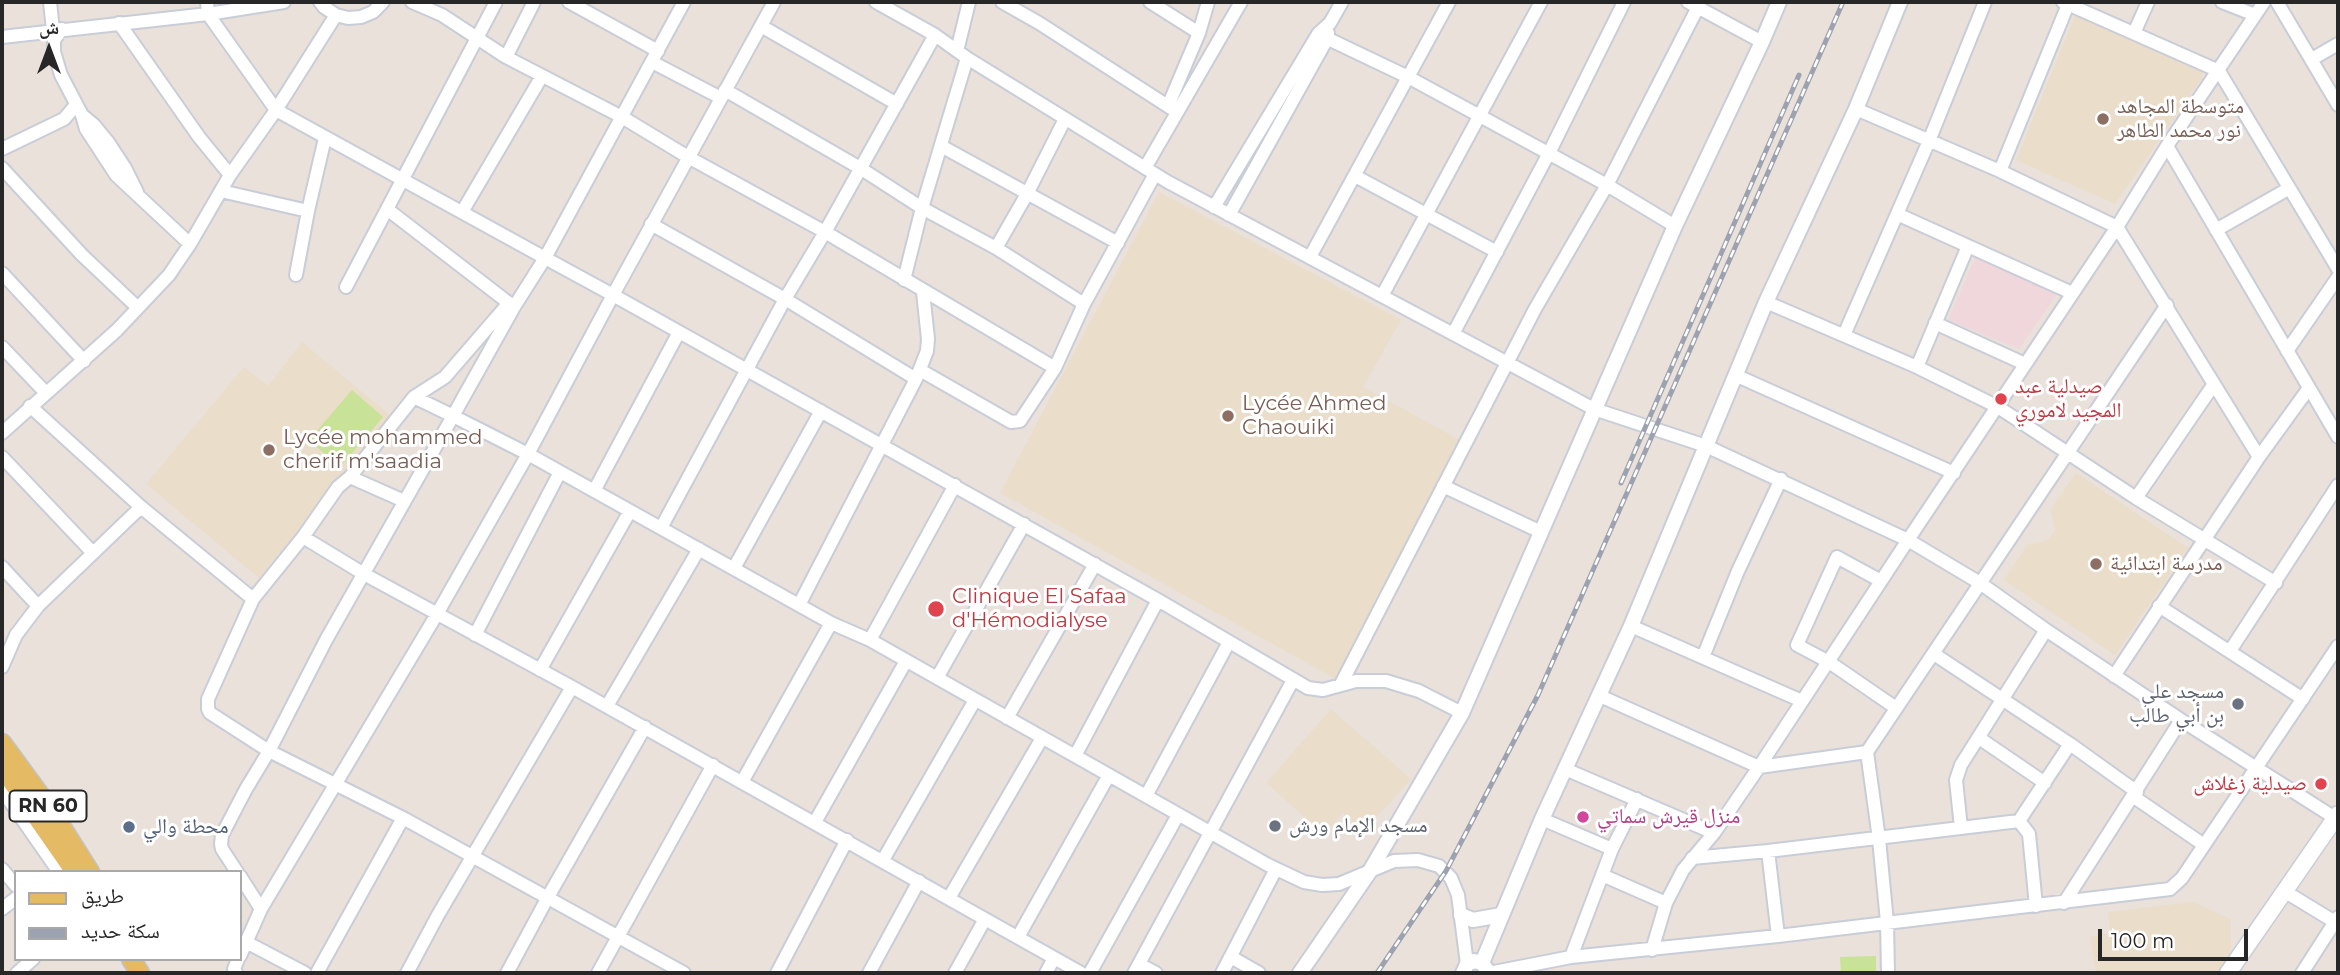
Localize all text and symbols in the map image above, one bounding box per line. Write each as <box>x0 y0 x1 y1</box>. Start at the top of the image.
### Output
north arrow <box>14 14 84 84</box>
text: ش <box>39 16 59 39</box>
place label: متوسطة المجاهد نور محمد الطاهر <box>2117 94 2244 144</box>
marker: متوسطة المجاهد نور محمد الطاهر <box>2095 111 2111 127</box>
place label: صيدلية عبد المجيد لاموري <box>2015 374 2121 424</box>
place label: Lycée Ahmed Chaouiki <box>1242 391 1386 441</box>
marker: صيدلية عبد المجيد لاموري <box>1993 391 2009 407</box>
marker: Lycée Ahmed Chaouiki <box>1220 408 1236 424</box>
place label: Lycée mohammed cherif m'saadia <box>283 425 482 475</box>
marker: Lycée mohammed cherif m'saadia <box>261 442 277 458</box>
place label: مدرسة ابتدائية <box>2110 551 2223 577</box>
marker: مدرسة ابتدائية <box>2088 556 2104 572</box>
place label: Clinique El Safaa d'Hémodialyse <box>952 584 1127 634</box>
marker: Clinique El Safaa d'Hémodialyse <box>926 599 946 619</box>
place label: مسجد علي بن أبي طالب <box>2129 679 2224 729</box>
marker: مسجد علي بن أبي طالب <box>2230 696 2246 712</box>
place label: صيدلية زغلاش <box>2193 771 2307 797</box>
marker: صيدلية زغلاش <box>2313 776 2329 792</box>
road number: RN 60 <box>9 790 86 821</box>
place label: منزل قيرش سماتي <box>1597 804 1740 830</box>
marker: منزل قيرش سماتي <box>1575 809 1591 825</box>
place label: مسجد الإمام ورش <box>1289 813 1428 839</box>
place label: محطة والي <box>143 814 228 840</box>
marker: مسجد الإمام ورش <box>1267 818 1283 834</box>
marker: محطة والي <box>121 819 137 835</box>
legend <box>14 870 242 961</box>
text: طريق <box>81 883 124 908</box>
scale bar <box>2102 916 2252 960</box>
text: سكة حديد <box>81 918 160 943</box>
text: 100 m <box>2111 928 2174 953</box>

